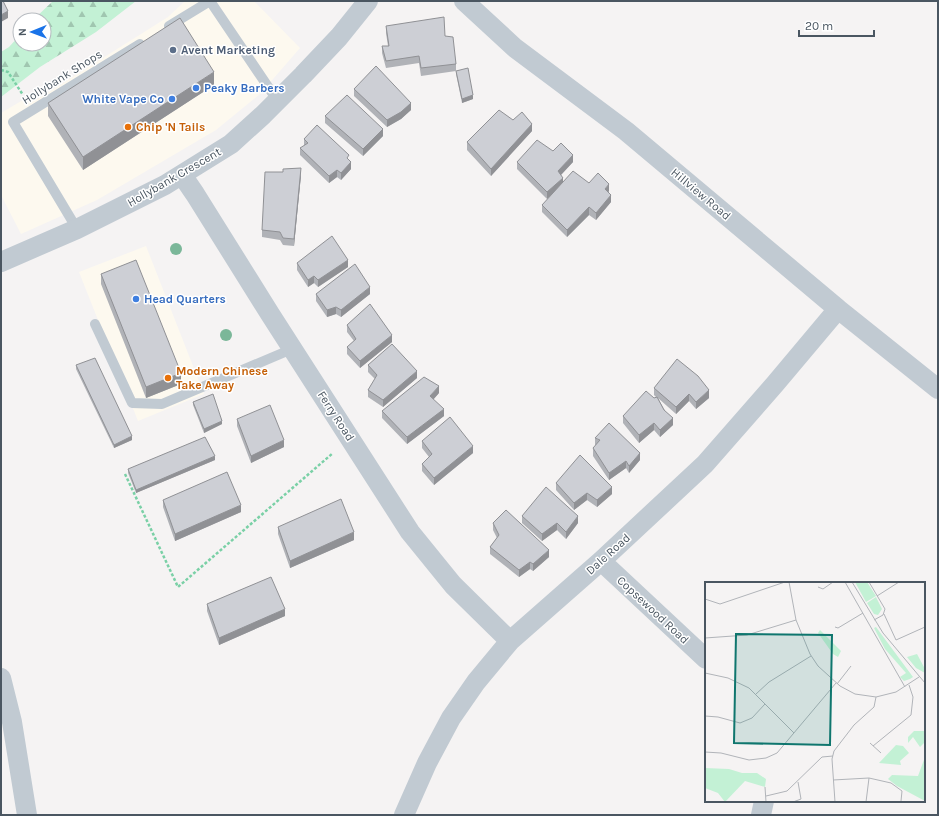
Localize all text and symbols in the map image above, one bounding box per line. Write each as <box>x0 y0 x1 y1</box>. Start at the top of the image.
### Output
north arrow <box>12 12 52 52</box>
scale bar <box>799 12 874 38</box>
text: 20 m <box>805 19 833 33</box>
text: N <box>16 28 29 36</box>
place label: Avent Marketing <box>181 43 275 57</box>
marker: Avent Marketing <box>168 45 178 55</box>
street label: Hollybank Shops <box>19 47 105 107</box>
place label: Peaky Barbers <box>204 81 285 95</box>
marker: Peaky Barbers <box>191 83 201 93</box>
place label: White Vape Co <box>82 92 164 106</box>
marker: White Vape Co <box>167 94 177 104</box>
place label: Chip 'N Tails <box>136 120 205 134</box>
marker: Chip 'N Tails <box>123 122 133 132</box>
street label: Hollybank Crescent <box>125 144 224 209</box>
street label: Hillview Road <box>668 165 734 223</box>
place label: Head Quarters <box>144 292 226 306</box>
marker: Head Quarters <box>131 294 141 304</box>
place label: Modern Chinese Take Away <box>176 364 268 392</box>
marker: Modern Chinese Take Away <box>163 373 173 383</box>
street label: Ferry Road <box>315 388 357 444</box>
street label: Dale Road <box>583 531 633 577</box>
street label: Copsewood Road <box>614 573 692 647</box>
inset map <box>705 582 925 802</box>

